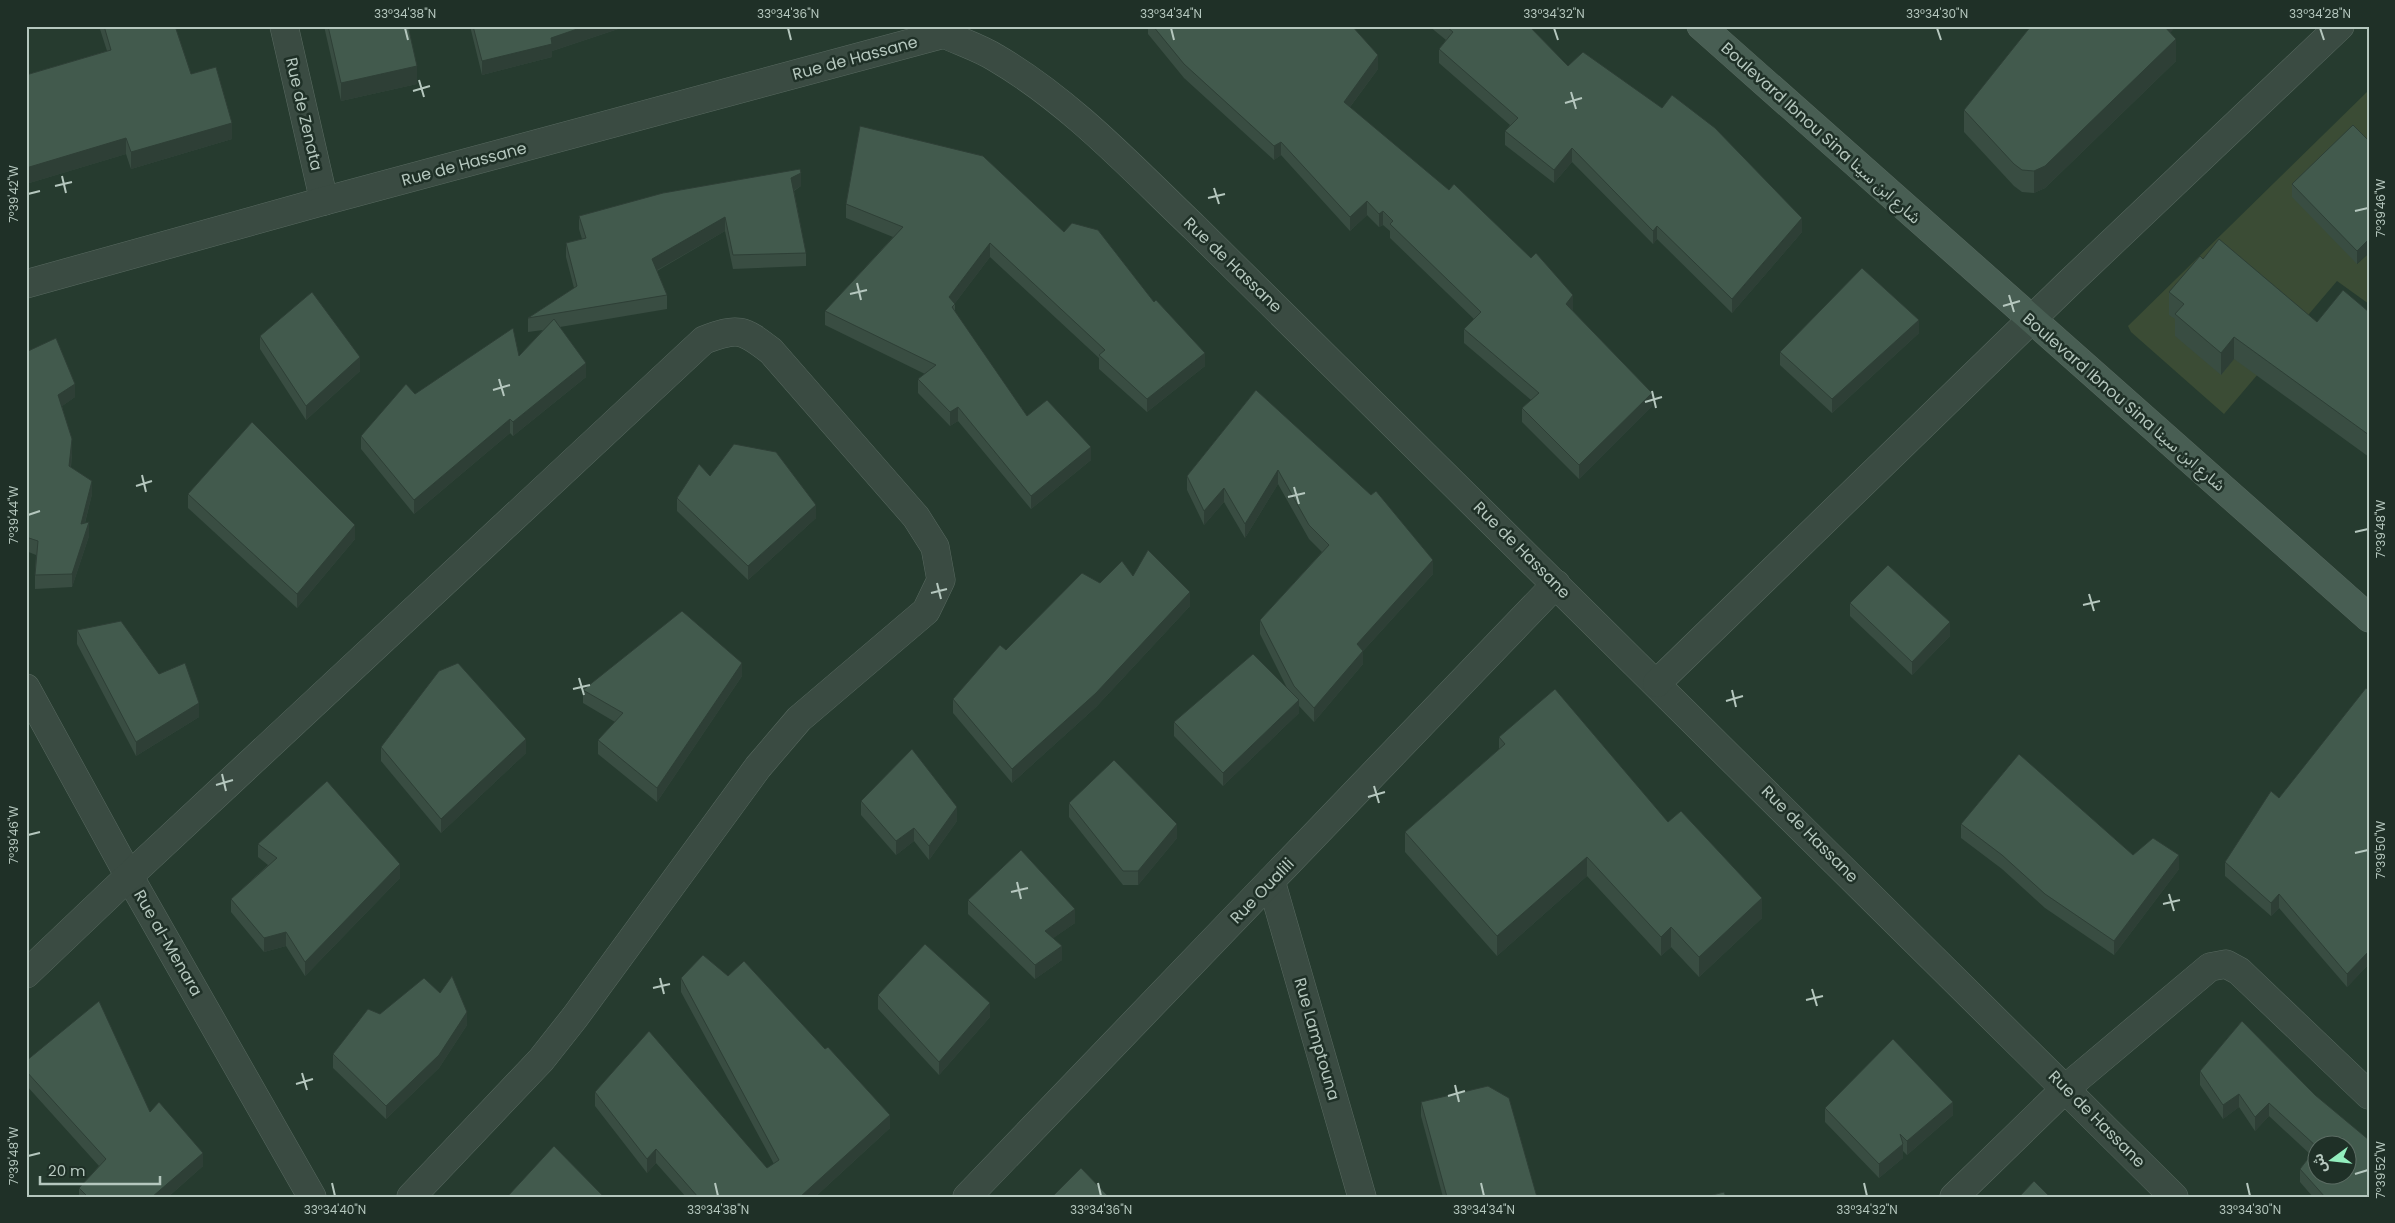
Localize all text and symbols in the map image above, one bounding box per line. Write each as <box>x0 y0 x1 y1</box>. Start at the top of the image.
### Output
text: 33°34'38"N <box>374 5 436 22</box>
text: 33°34'36"N <box>757 5 819 22</box>
text: 33°34'34"N <box>1140 5 1202 22</box>
text: 33°34'32"N <box>1523 5 1585 22</box>
text: 33°34'30"N <box>1906 5 1968 22</box>
text: 33°34'28"N <box>2289 5 2351 22</box>
street label: Rue de Hassane <box>790 30 920 86</box>
street label: Boulevard Ibnou Sina شارع ابن سينا <box>1715 37 1926 230</box>
street label: Rue de Zenata <box>280 55 328 173</box>
street label: Rue de Hassane <box>399 136 529 192</box>
text: 7°39'42"W <box>5 165 22 223</box>
text: 7°39'46"W <box>2372 179 2389 237</box>
street label: Rue de Hassane <box>1179 212 1287 318</box>
street label: Boulevard Ibnou Sina شارع ابن سينا <box>2017 308 2230 497</box>
text: 7°39'44"W <box>5 486 22 544</box>
street label: Rue de Hassane <box>1468 496 1576 604</box>
text: 7°39'48"W <box>2372 500 2389 558</box>
street label: Rue de Hassane <box>1756 780 1864 888</box>
text: 7°39'46"W <box>5 806 22 864</box>
text: 7°39'50"W <box>2372 821 2389 879</box>
street label: Rue Oualili <box>1225 853 1299 929</box>
street label: Rue al-Menara <box>128 886 208 1000</box>
street label: Rue Lamptouna <box>1289 975 1345 1103</box>
street label: Rue de Hassane <box>2043 1065 2151 1173</box>
text: 7°39'48"W <box>5 1127 22 1185</box>
north arrow <box>2308 1136 2358 1186</box>
text: 7°39'52"W <box>2372 1141 2389 1199</box>
text: ش <box>2307 1152 2332 1175</box>
scale bar <box>40 1153 160 1185</box>
text: 20 m <box>48 1160 86 1181</box>
text: 33°34'40"N <box>304 1201 366 1218</box>
text: 33°34'38"N <box>687 1201 749 1218</box>
text: 33°34'36"N <box>1070 1201 1132 1218</box>
text: 33°34'34"N <box>1453 1201 1515 1218</box>
text: 33°34'32"N <box>1836 1201 1898 1218</box>
text: 33°34'30"N <box>2219 1201 2281 1218</box>

